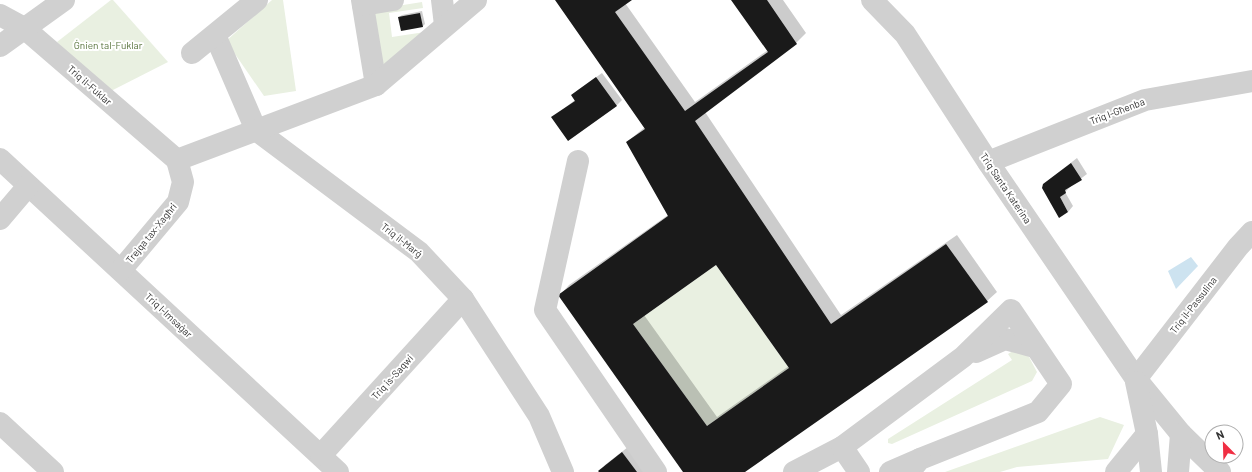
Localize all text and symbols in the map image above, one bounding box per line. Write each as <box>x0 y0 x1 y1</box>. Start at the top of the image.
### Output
park label: Ġnien tal-Fuklar <box>74 39 143 51</box>
street label: Triq il-Fuklar <box>65 63 115 108</box>
street label: Triq l-Għenba <box>1088 95 1146 127</box>
street label: Triq Santa Katerina <box>978 150 1034 226</box>
street label: Trejqa tax-Xagħri <box>123 200 179 266</box>
street label: Triq il-Marġ <box>379 220 425 260</box>
street label: Triq il-Passulina <box>1167 274 1219 336</box>
street label: Triq l-Imsaġar <box>143 290 195 340</box>
street label: Triq is-Saqwi <box>369 352 415 402</box>
north arrow <box>1204 424 1244 464</box>
text: N <box>1214 427 1226 442</box>

